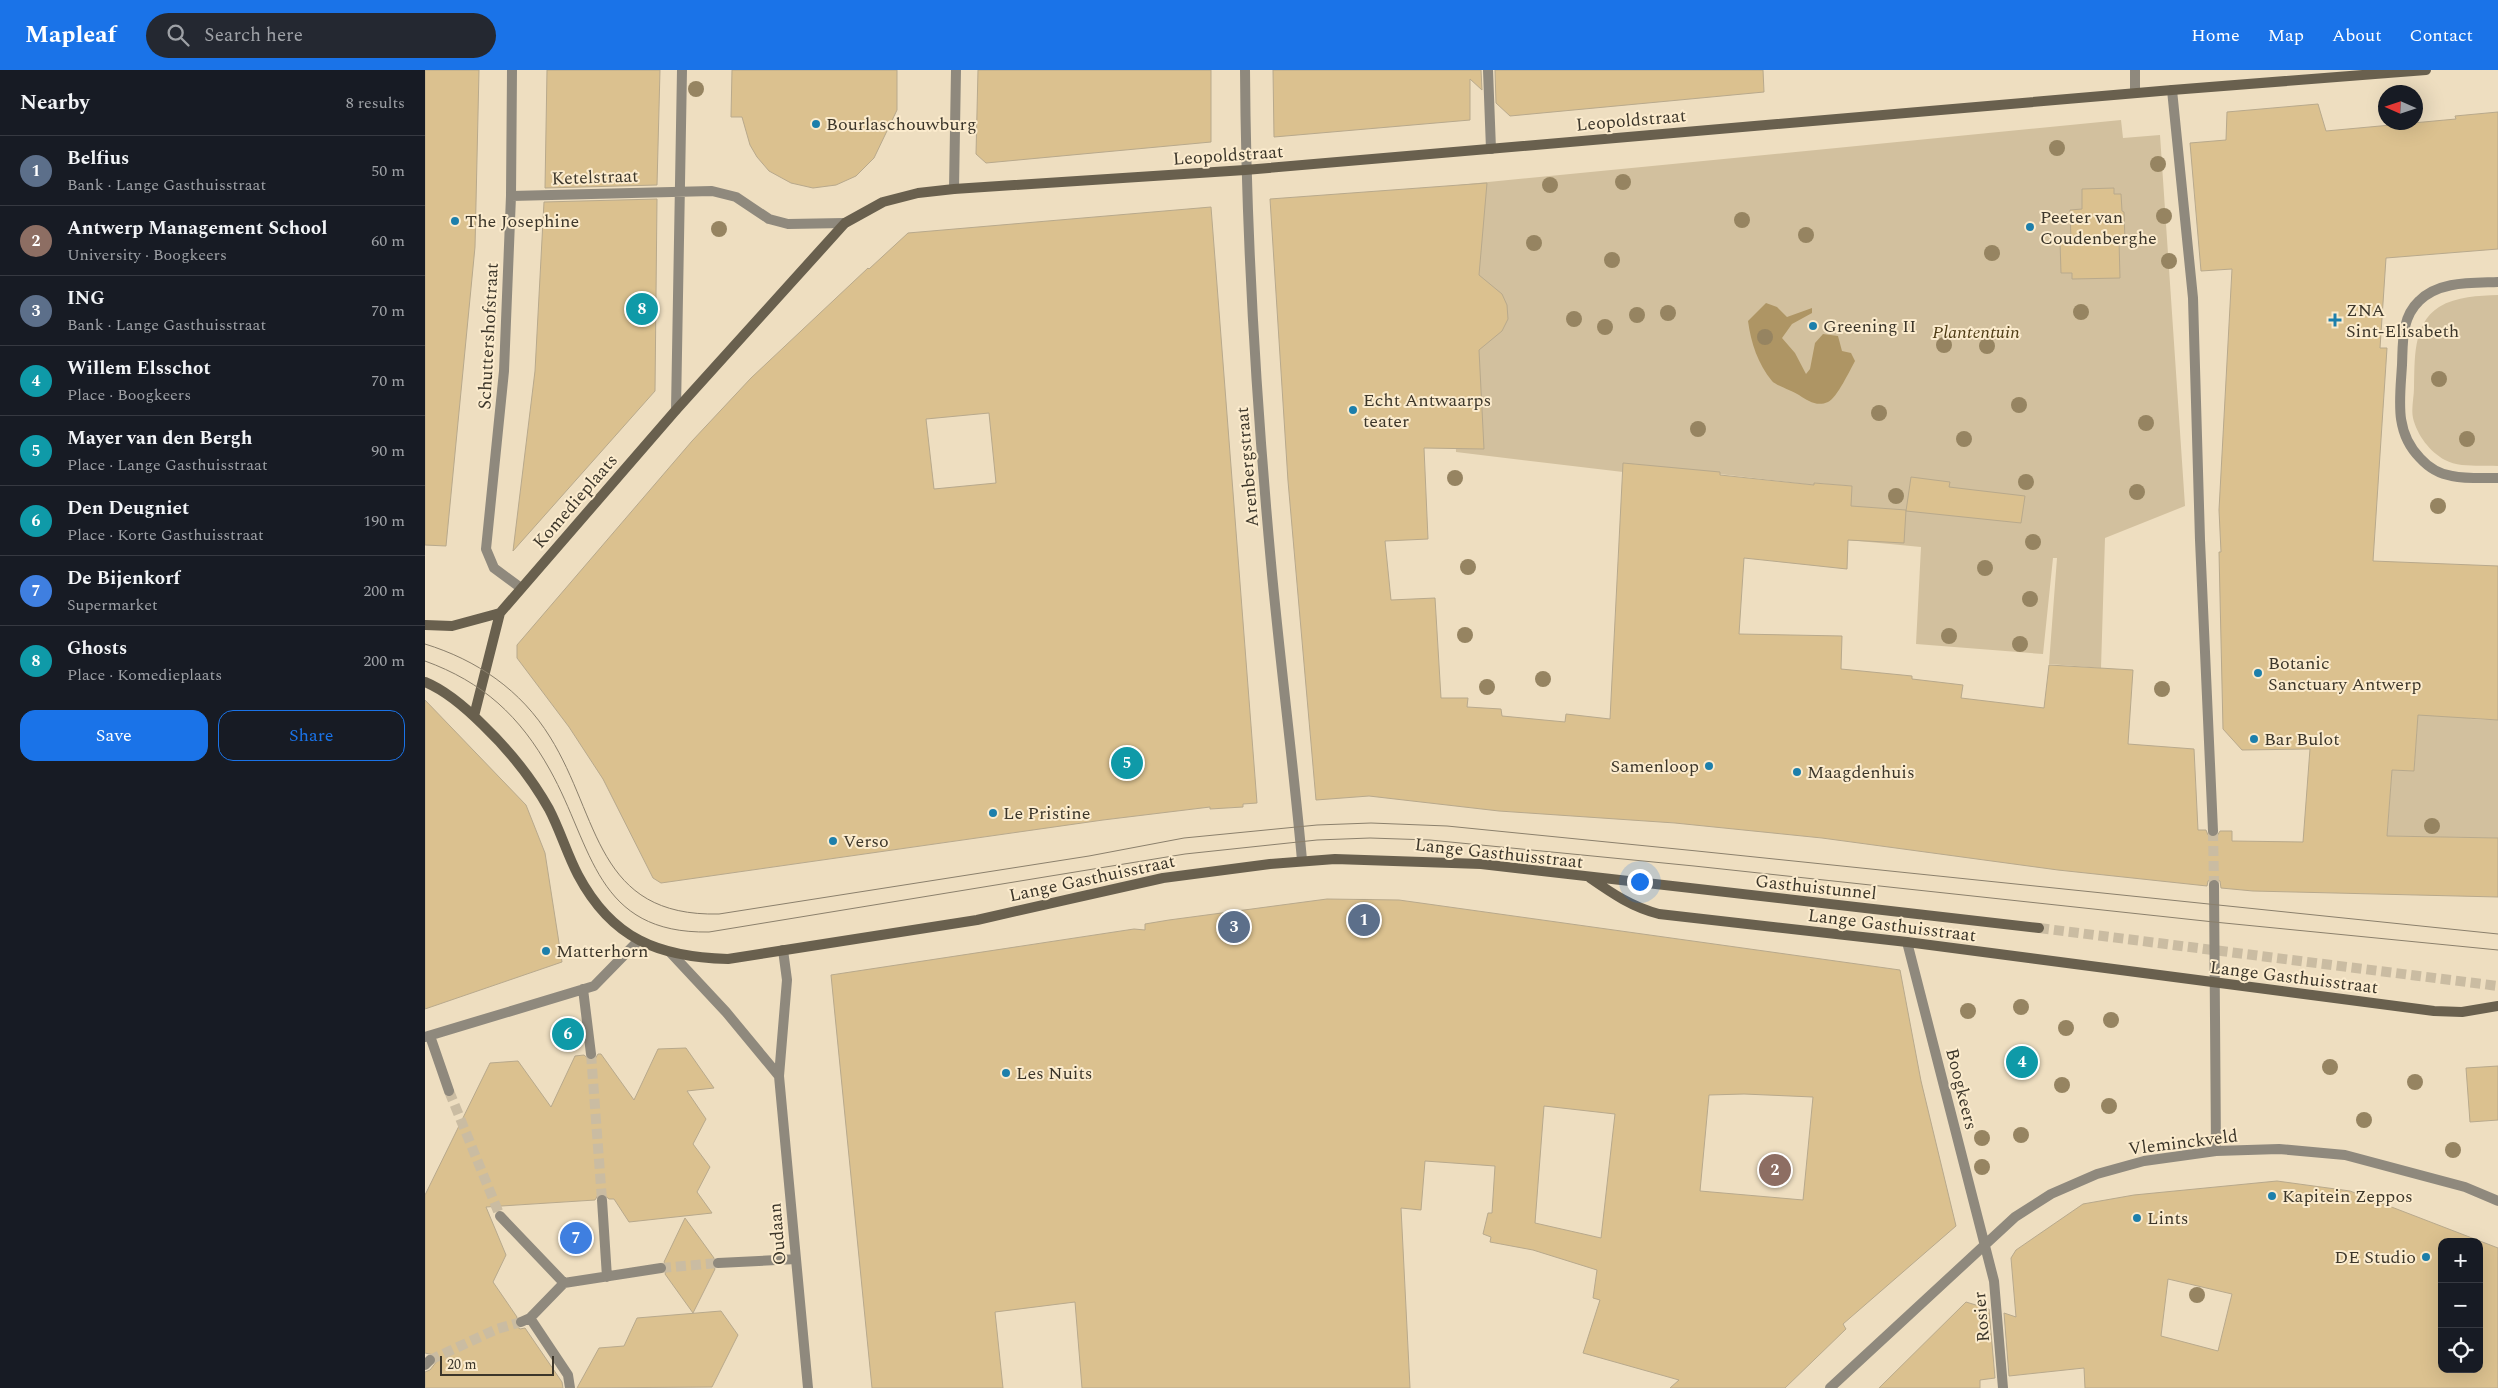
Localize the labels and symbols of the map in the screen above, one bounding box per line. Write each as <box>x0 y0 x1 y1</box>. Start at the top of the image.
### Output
north arrow <box>2378 85 2423 130</box>
street label: Leopoldstraat <box>1575 102 1687 139</box>
place label: Bourlaschouwburg <box>826 111 976 138</box>
marker: Bourlaschouwburg <box>810 118 822 130</box>
street label: Leopoldstraat <box>1172 138 1284 173</box>
street label: Ketelstraat <box>551 162 639 193</box>
place label: Peeter van Coudenberghe <box>2040 204 2157 252</box>
place label: The Josephine <box>465 208 579 235</box>
marker: The Josephine <box>449 215 461 227</box>
marker: Peeter van Coudenberghe <box>2024 221 2036 233</box>
street label: Schuttershofstraat <box>471 262 506 410</box>
pin: 8 <box>626 290 658 328</box>
place label: ZNA Sint-Elisabeth <box>2346 297 2459 345</box>
place label: Greening II <box>1823 313 1916 340</box>
marker: ZNA Sint-Elisabeth <box>2328 313 2342 327</box>
park label: Plantentuin <box>1932 319 2020 346</box>
marker: Greening II <box>1807 320 1819 332</box>
place label: Echt Antwaarps teater <box>1363 387 1491 435</box>
marker: Echt Antwaarps teater <box>1347 404 1359 416</box>
street label: Arenbergstraat <box>1229 406 1266 528</box>
street label: Komedieplaats <box>526 448 624 555</box>
place label: Botanic Sanctuary Antwerp <box>2268 650 2421 698</box>
marker: Botanic Sanctuary Antwerp <box>2252 667 2264 679</box>
place label: Bar Bulot <box>2264 726 2340 753</box>
marker: Bar Bulot <box>2248 733 2260 745</box>
pin: 5 <box>1111 744 1143 782</box>
place label: Samenloop <box>1611 753 1699 780</box>
place label: Maagdenhuis <box>1807 759 1915 786</box>
marker: Samenloop <box>1703 760 1715 772</box>
marker: Maagdenhuis <box>1791 766 1803 778</box>
place label: Le Pristine <box>1003 800 1090 827</box>
marker: Le Pristine <box>987 807 999 819</box>
place label: Verso <box>843 828 889 855</box>
street label: Lange Gasthuisstraat <box>1413 831 1585 876</box>
marker: Verso <box>827 835 839 847</box>
street label: Lange Gasthuisstraat <box>1007 848 1178 909</box>
street label: Gasthuistunnel <box>1754 868 1878 907</box>
your location <box>1627 869 1653 895</box>
pin: 1 <box>1348 901 1380 939</box>
street label: Lange Gasthuisstraat <box>1806 902 1978 949</box>
pin: 3 <box>1218 908 1250 946</box>
place label: Matterhorn <box>556 938 648 965</box>
marker: Matterhorn <box>540 945 552 957</box>
street label: Lange Gasthuisstraat <box>2208 954 2380 1001</box>
pin: 6 <box>552 1015 584 1053</box>
pin: 4 <box>2006 1043 2038 1081</box>
street label: Boogkeers <box>1938 1045 1985 1133</box>
place label: Les Nuits <box>1016 1060 1093 1087</box>
marker: Les Nuits <box>1000 1067 1012 1079</box>
street label: Vleminckveld <box>2127 1122 2239 1163</box>
pin: 2 <box>1759 1151 1791 1189</box>
place label: Kapitein Zeppos <box>2282 1183 2413 1210</box>
marker: Kapitein Zeppos <box>2266 1190 2278 1202</box>
street label: Oudaan <box>761 1202 794 1266</box>
place label: Lints <box>2147 1205 2189 1232</box>
marker: Lints <box>2131 1212 2143 1224</box>
pin: 7 <box>560 1219 592 1257</box>
place label: DE Studio <box>2334 1244 2416 1271</box>
marker: DE Studio <box>2420 1251 2432 1263</box>
street label: Rosier <box>1966 1290 1997 1343</box>
scale bar <box>440 1353 554 1376</box>

